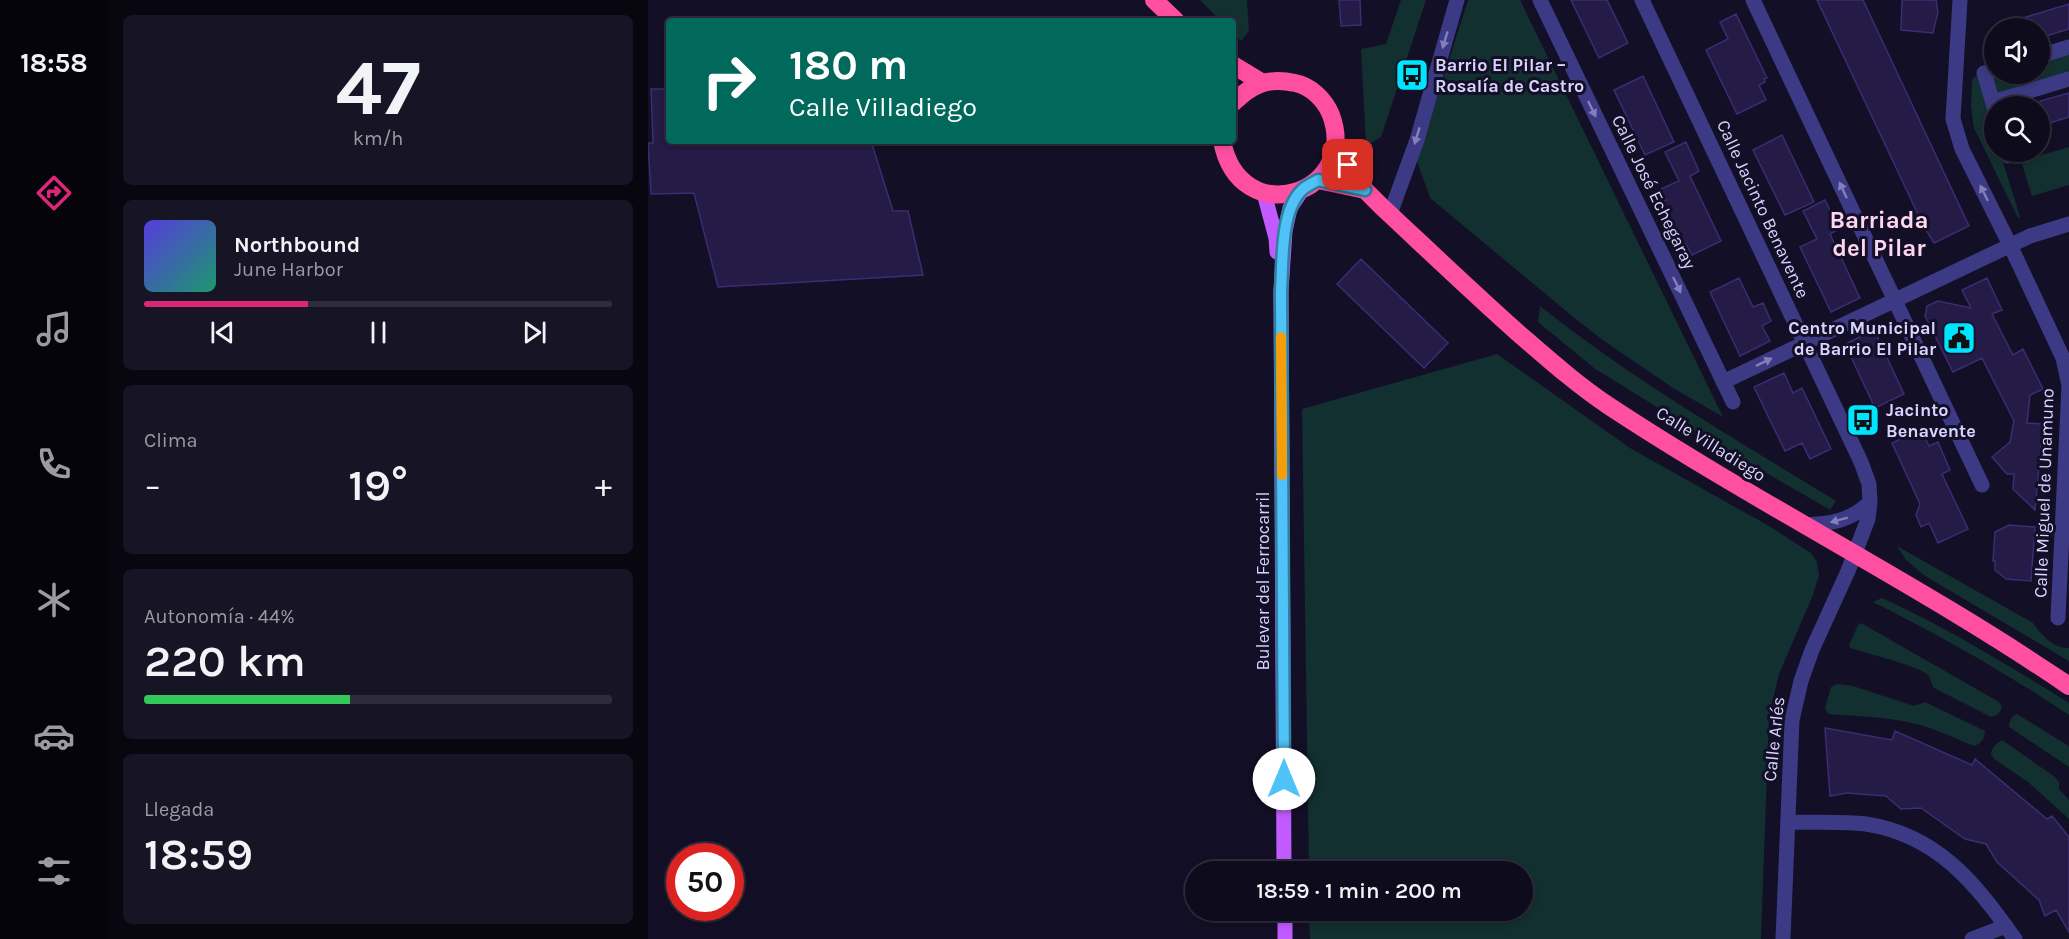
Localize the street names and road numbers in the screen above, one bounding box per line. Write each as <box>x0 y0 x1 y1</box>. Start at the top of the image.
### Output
street label: Calle José Echegaray <box>1607 111 1701 273</box>
street label: Calle Jacinto Benavente <box>1712 116 1814 302</box>
street label: Calle Miguel de Unamuno <box>2029 388 2059 598</box>
street label: Calle Villadiego <box>1652 401 1770 487</box>
street label: Bulevar del Ferrocarril <box>1252 492 1274 670</box>
street label: Calle Arlés <box>1759 696 1789 782</box>

